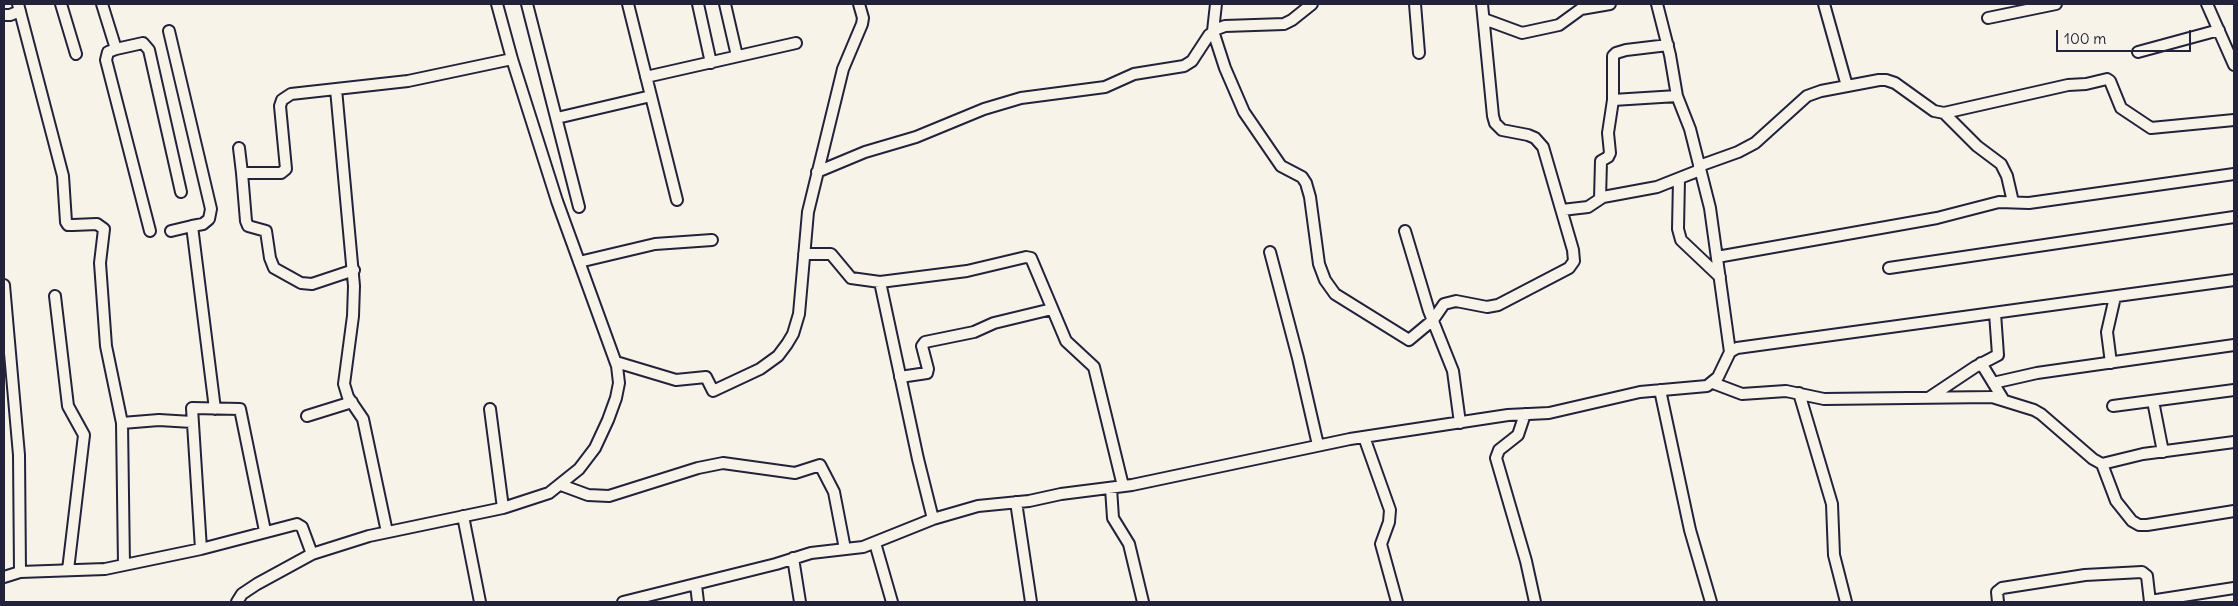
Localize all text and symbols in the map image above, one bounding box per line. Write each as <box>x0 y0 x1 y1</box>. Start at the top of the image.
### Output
scale bar <box>2058 20 2193 52</box>
text: 100 m <box>2064 29 2106 48</box>

